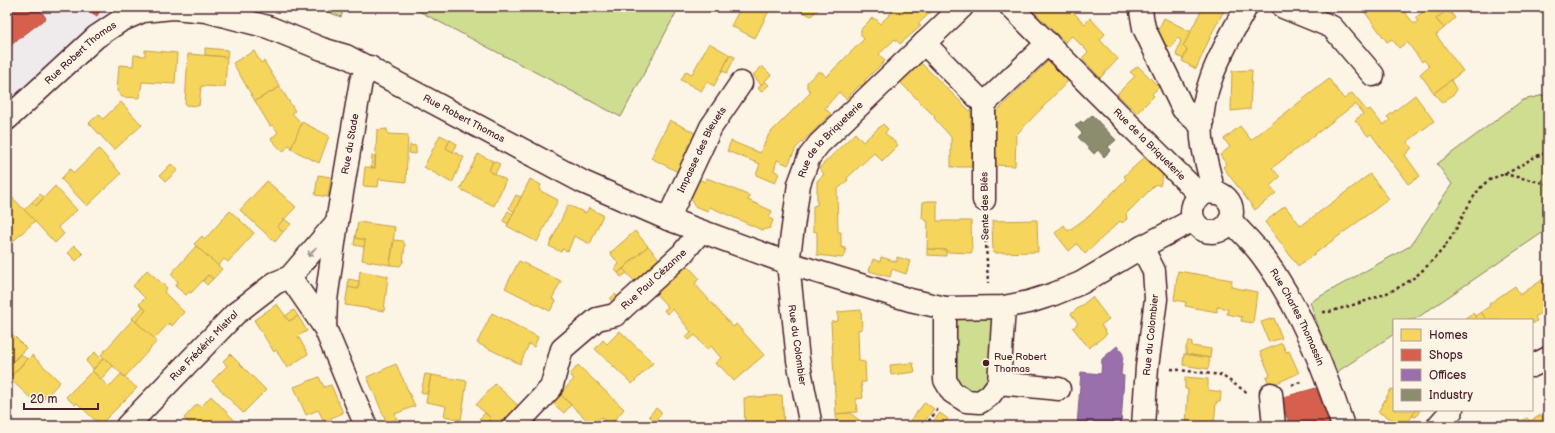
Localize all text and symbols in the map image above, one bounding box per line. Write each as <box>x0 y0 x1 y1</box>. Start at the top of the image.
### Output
street label: Rue Robert Thomas <box>42 19 119 87</box>
street label: Rue Robert Thomas <box>421 92 507 145</box>
street label: Rue de la Briqueterie <box>796 99 866 180</box>
street label: Impasse des Bleuets <box>675 105 729 195</box>
street label: Rue de la Briqueterie <box>1111 106 1188 183</box>
street label: Rue du Stade <box>339 113 361 175</box>
street label: Sente des Blés <box>978 172 992 240</box>
one-way arrow <box>307 246 316 257</box>
street label: Rue Paul Cézanne <box>619 247 689 312</box>
street label: Rue Charles Thomassin <box>1267 266 1327 368</box>
street label: Rue du Colombier <box>1141 293 1161 376</box>
street label: Rue du Colombier <box>785 304 809 387</box>
street label: Rue Frédéric Mistral <box>167 308 240 384</box>
legend <box>1393 319 1533 411</box>
text: Homes <box>1429 328 1468 343</box>
text: Shops <box>1429 348 1463 363</box>
place label: Rue Robert Thomas <box>994 351 1046 375</box>
marker: Rue Robert Thomas <box>981 358 991 368</box>
text: Offices <box>1429 368 1466 383</box>
scale bar <box>24 385 98 411</box>
text: Industry <box>1429 388 1474 403</box>
text: 20 m <box>30 392 57 407</box>

